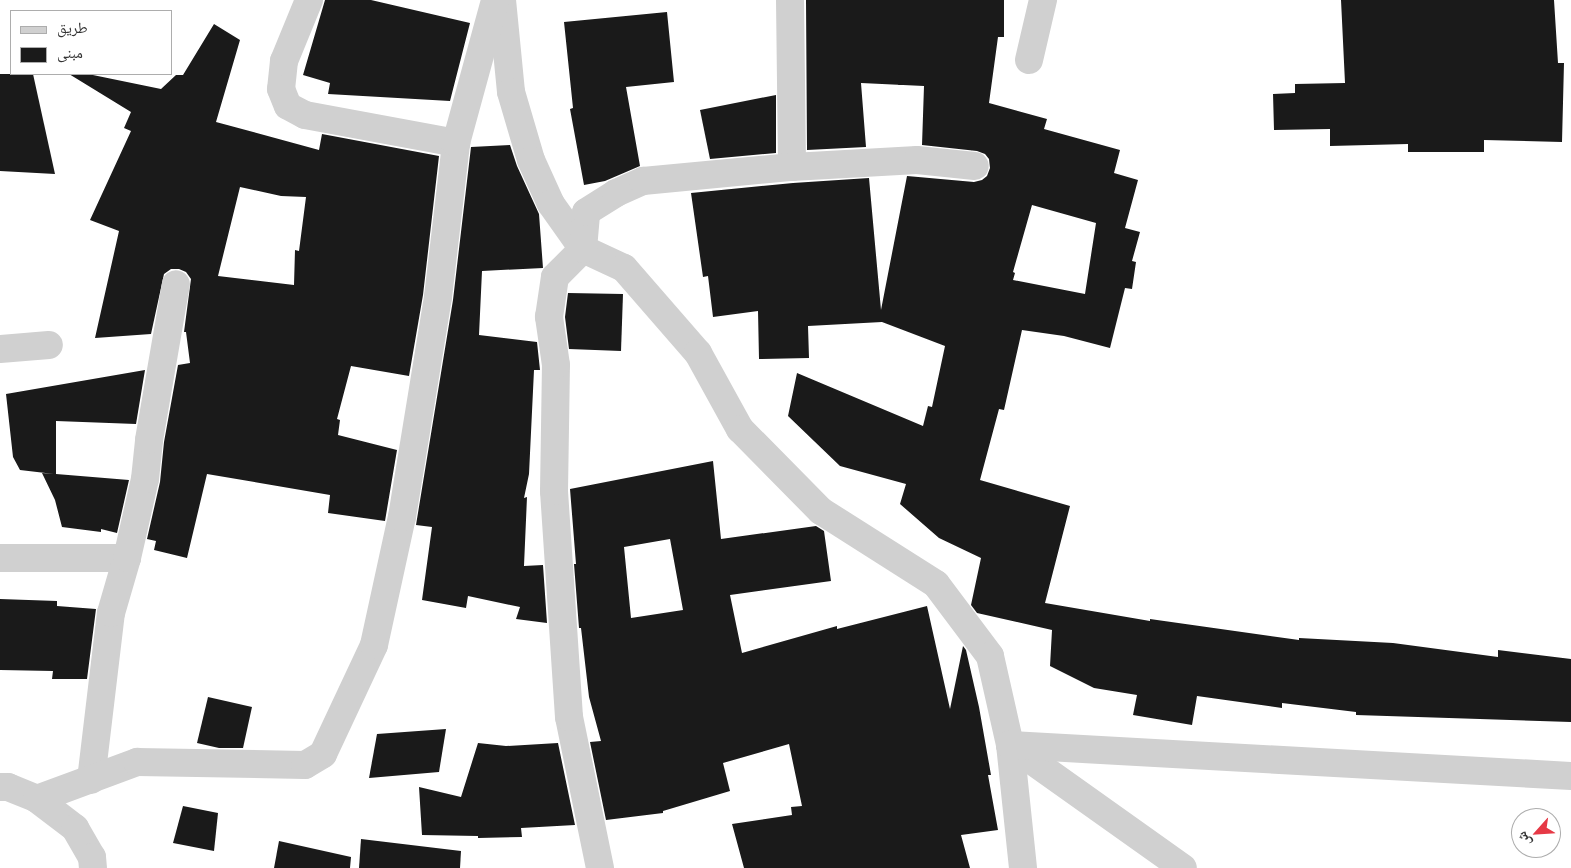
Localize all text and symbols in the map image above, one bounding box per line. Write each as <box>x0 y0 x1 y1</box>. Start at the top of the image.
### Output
legend <box>10 10 172 75</box>
text: طريق <box>57 19 88 37</box>
text: مبنى <box>57 44 83 62</box>
north arrow <box>1511 808 1561 858</box>
text: ش <box>1512 829 1535 850</box>

